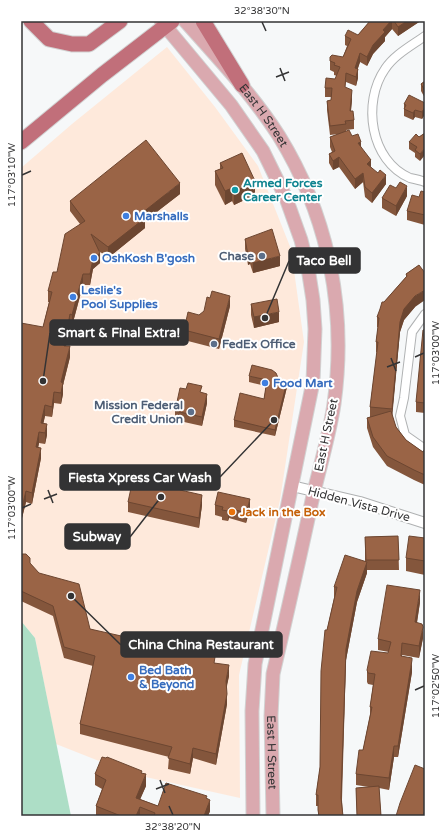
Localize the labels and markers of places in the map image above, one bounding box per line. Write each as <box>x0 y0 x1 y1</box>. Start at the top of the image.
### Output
place label: Armed Forces Career Center <box>243 176 323 204</box>
marker: Armed Forces Career Center <box>230 185 240 195</box>
place label: Marshalls <box>134 209 189 223</box>
marker: Marshalls <box>121 211 131 221</box>
callout: Taco Bell <box>289 248 360 273</box>
place label: Chase <box>219 249 254 263</box>
place label: OshKosh B'gosh <box>102 251 195 266</box>
marker: Chase <box>257 251 267 261</box>
marker: OshKosh B'gosh <box>89 253 99 263</box>
place label: Leslie's Pool Supplies <box>81 283 158 312</box>
marker: Leslie's Pool Supplies <box>68 292 78 302</box>
callout: Smart & Final Extra! <box>50 320 188 345</box>
place label: FedEx Office <box>222 337 296 351</box>
marker: FedEx Office <box>209 339 219 349</box>
place label: Food Mart <box>273 376 333 390</box>
marker: Food Mart <box>260 378 270 388</box>
place label: Mission Federal Credit Union <box>94 398 183 426</box>
marker: Mission Federal Credit Union <box>186 407 196 417</box>
callout: Fiesta Xpress Car Wash <box>60 465 220 490</box>
place label: Jack in the Box <box>239 505 326 519</box>
marker: Jack in the Box <box>227 507 237 517</box>
callout: Subway <box>65 524 130 549</box>
callout: China China Restaurant <box>121 632 282 657</box>
place label: Bed Bath & Beyond <box>139 663 194 692</box>
marker: Bed Bath & Beyond <box>126 672 136 682</box>

